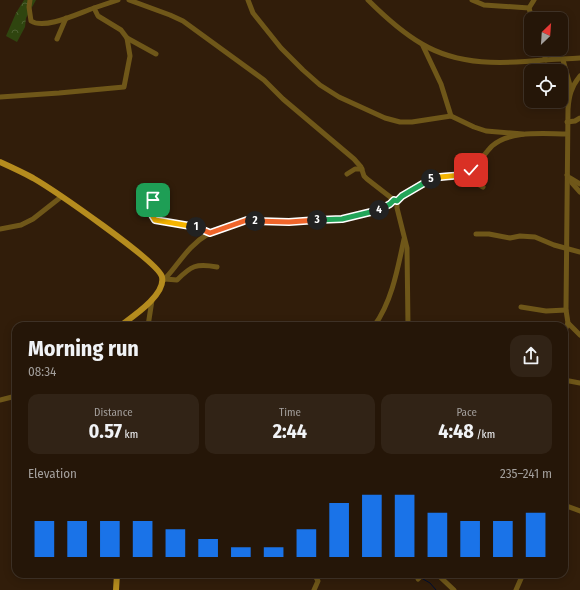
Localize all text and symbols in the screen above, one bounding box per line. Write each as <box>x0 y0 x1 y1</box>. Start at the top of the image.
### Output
north arrow <box>524 12 568 56</box>
map controls <box>524 12 568 108</box>
button: locate <box>524 64 568 108</box>
pin <box>454 153 488 187</box>
icon: check <box>460 159 482 181</box>
pin: 5 <box>421 169 441 189</box>
text: 5 <box>428 172 434 185</box>
pin <box>136 183 170 217</box>
icon: arrive <box>142 189 164 211</box>
pin: 4 <box>369 200 389 220</box>
text: 4 <box>376 203 382 216</box>
pin: 3 <box>307 210 327 230</box>
pin: 2 <box>245 211 265 231</box>
text: 3 <box>314 213 320 226</box>
text: 2 <box>252 214 258 227</box>
pin: 1 <box>186 217 206 237</box>
text: 1 <box>194 220 198 233</box>
text: Morning run <box>28 335 139 362</box>
button: share <box>510 335 552 377</box>
text: 08:34 <box>28 364 56 379</box>
text: Distance <box>94 406 133 419</box>
text: Time <box>279 406 301 419</box>
text: Pace <box>456 406 477 419</box>
text: 0.57 <box>88 419 122 443</box>
text: 2:44 <box>273 419 307 443</box>
text: 4:48 <box>438 419 474 443</box>
text: km <box>122 428 138 441</box>
text: /km <box>474 428 495 441</box>
text: Elevation <box>28 466 77 481</box>
text: 235–241 m <box>500 466 552 481</box>

